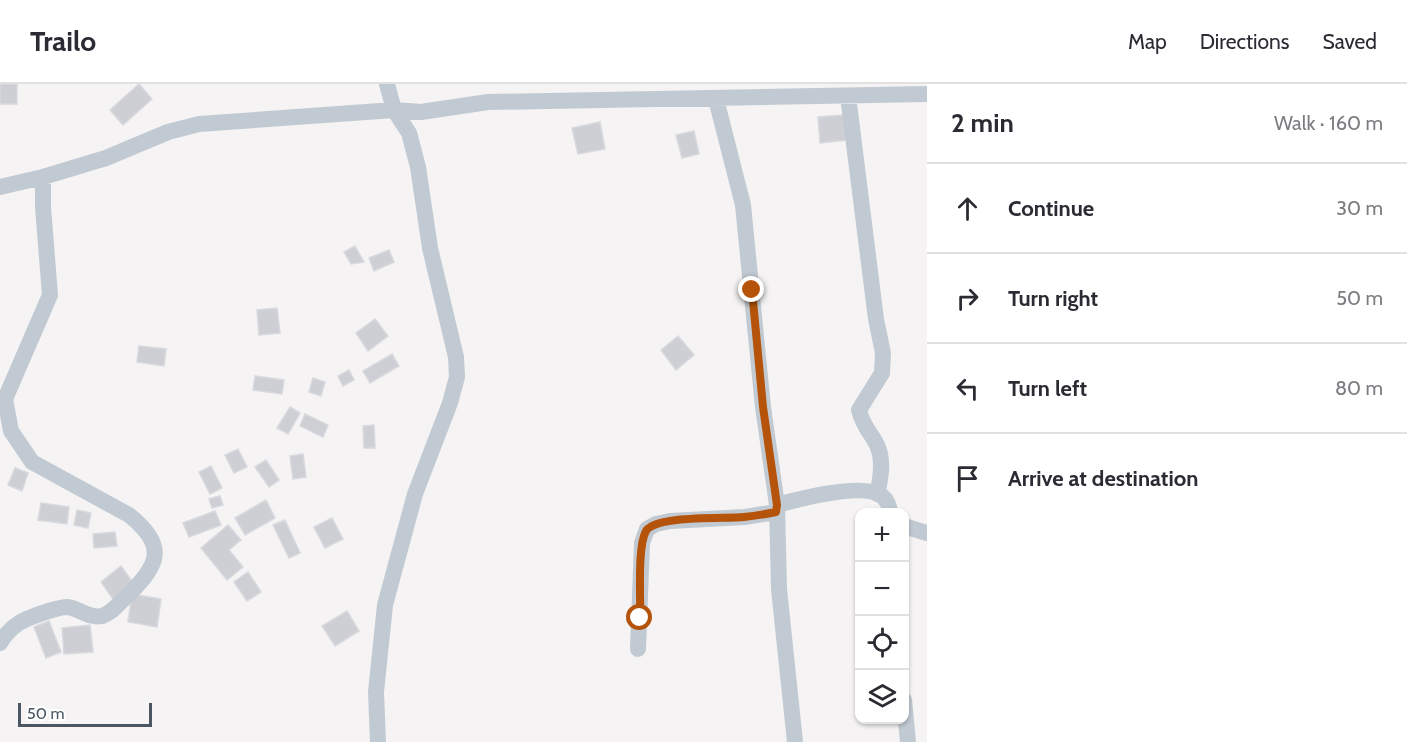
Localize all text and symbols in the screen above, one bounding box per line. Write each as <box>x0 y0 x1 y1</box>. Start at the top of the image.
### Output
text: Trailo <box>30 24 96 58</box>
text: Map <box>1128 29 1167 54</box>
text: Directions <box>1200 29 1289 54</box>
text: Saved <box>1322 29 1377 54</box>
text: 2 min <box>951 107 1014 139</box>
text: Walk · 160 m <box>1274 111 1383 135</box>
icon: ahead <box>951 192 984 225</box>
text: Continue <box>1008 195 1094 222</box>
text: 30 m <box>1336 196 1383 220</box>
route end <box>738 276 764 302</box>
icon: right <box>951 282 984 315</box>
text: Turn right <box>1008 285 1098 312</box>
text: 50 m <box>1336 286 1383 310</box>
icon: left <box>951 372 984 405</box>
text: Turn left <box>1008 375 1087 402</box>
text: 80 m <box>1335 376 1383 400</box>
icon: arrive <box>951 462 984 495</box>
text: Arrive at destination <box>1008 465 1198 492</box>
map controls <box>855 508 909 724</box>
button: + <box>855 508 909 562</box>
button: − <box>855 562 909 616</box>
route start <box>626 604 652 630</box>
button: locate <box>855 616 909 670</box>
button: layers <box>855 670 909 724</box>
scale bar <box>18 700 152 728</box>
text: 50 m <box>27 704 64 723</box>

